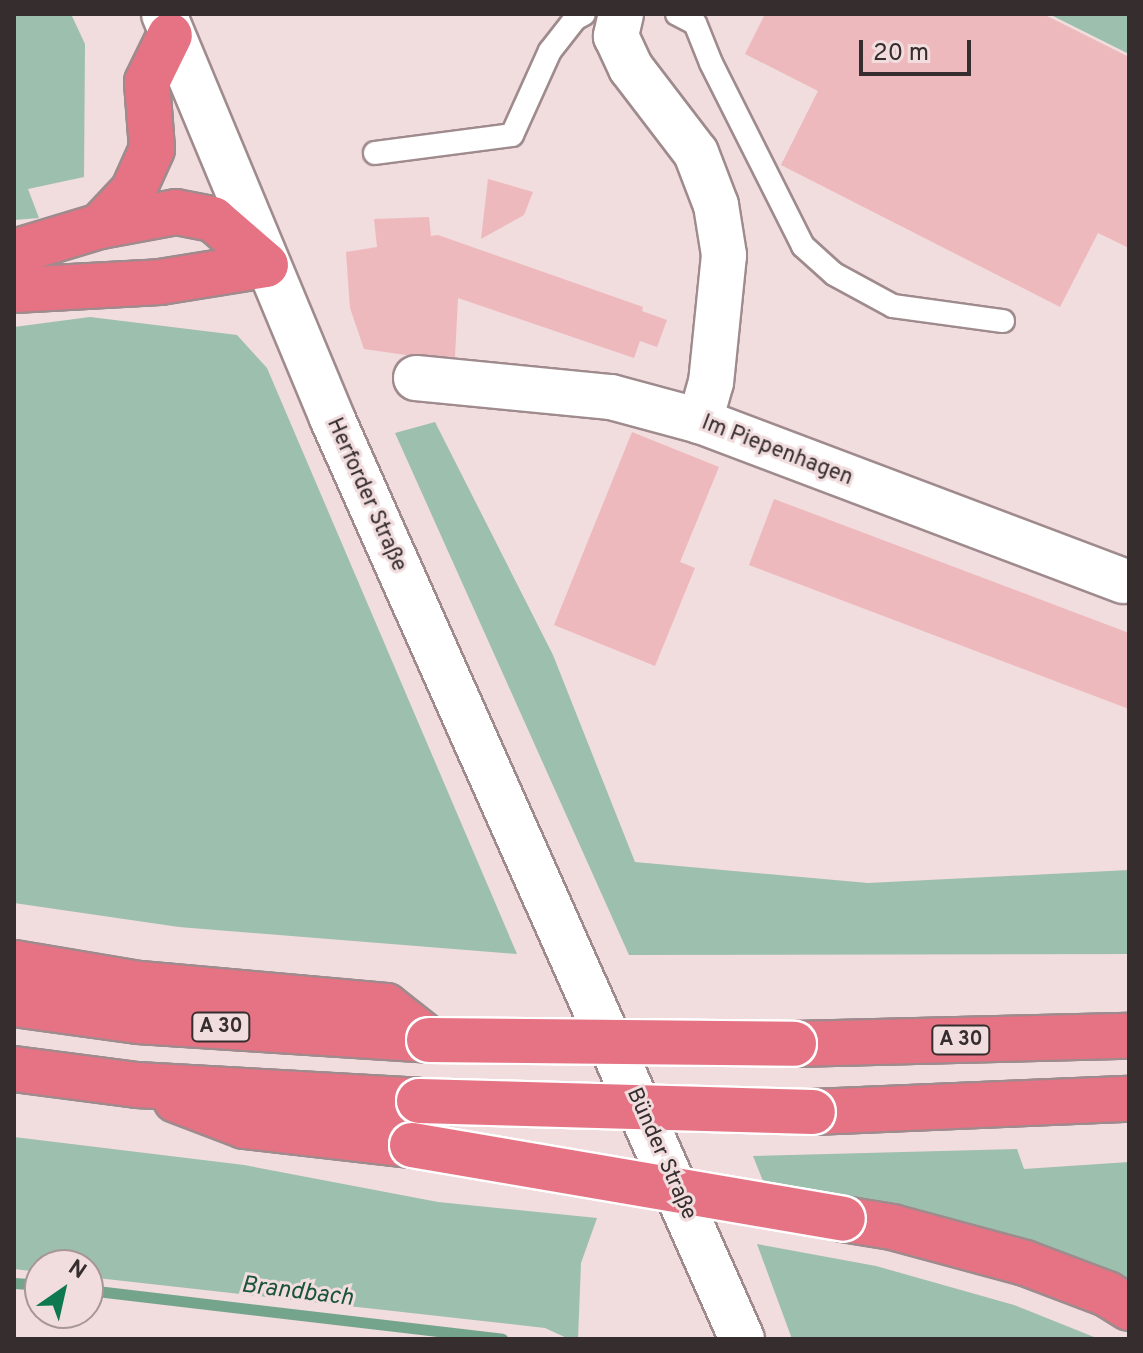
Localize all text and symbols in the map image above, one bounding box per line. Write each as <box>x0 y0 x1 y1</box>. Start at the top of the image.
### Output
scale bar <box>863 24 975 74</box>
text: 20 m <box>873 39 929 69</box>
street label: Im Piepenhagen <box>698 410 856 492</box>
street label: Herforder Straße <box>320 414 412 576</box>
road number: A 30 <box>189 1011 253 1043</box>
road number: A 30 <box>929 1024 993 1056</box>
street label: Bünder Straße <box>620 1084 702 1224</box>
north arrow <box>24 1249 104 1329</box>
text: N <box>62 1255 91 1286</box>
water label: Brandbach <box>239 1272 355 1314</box>

